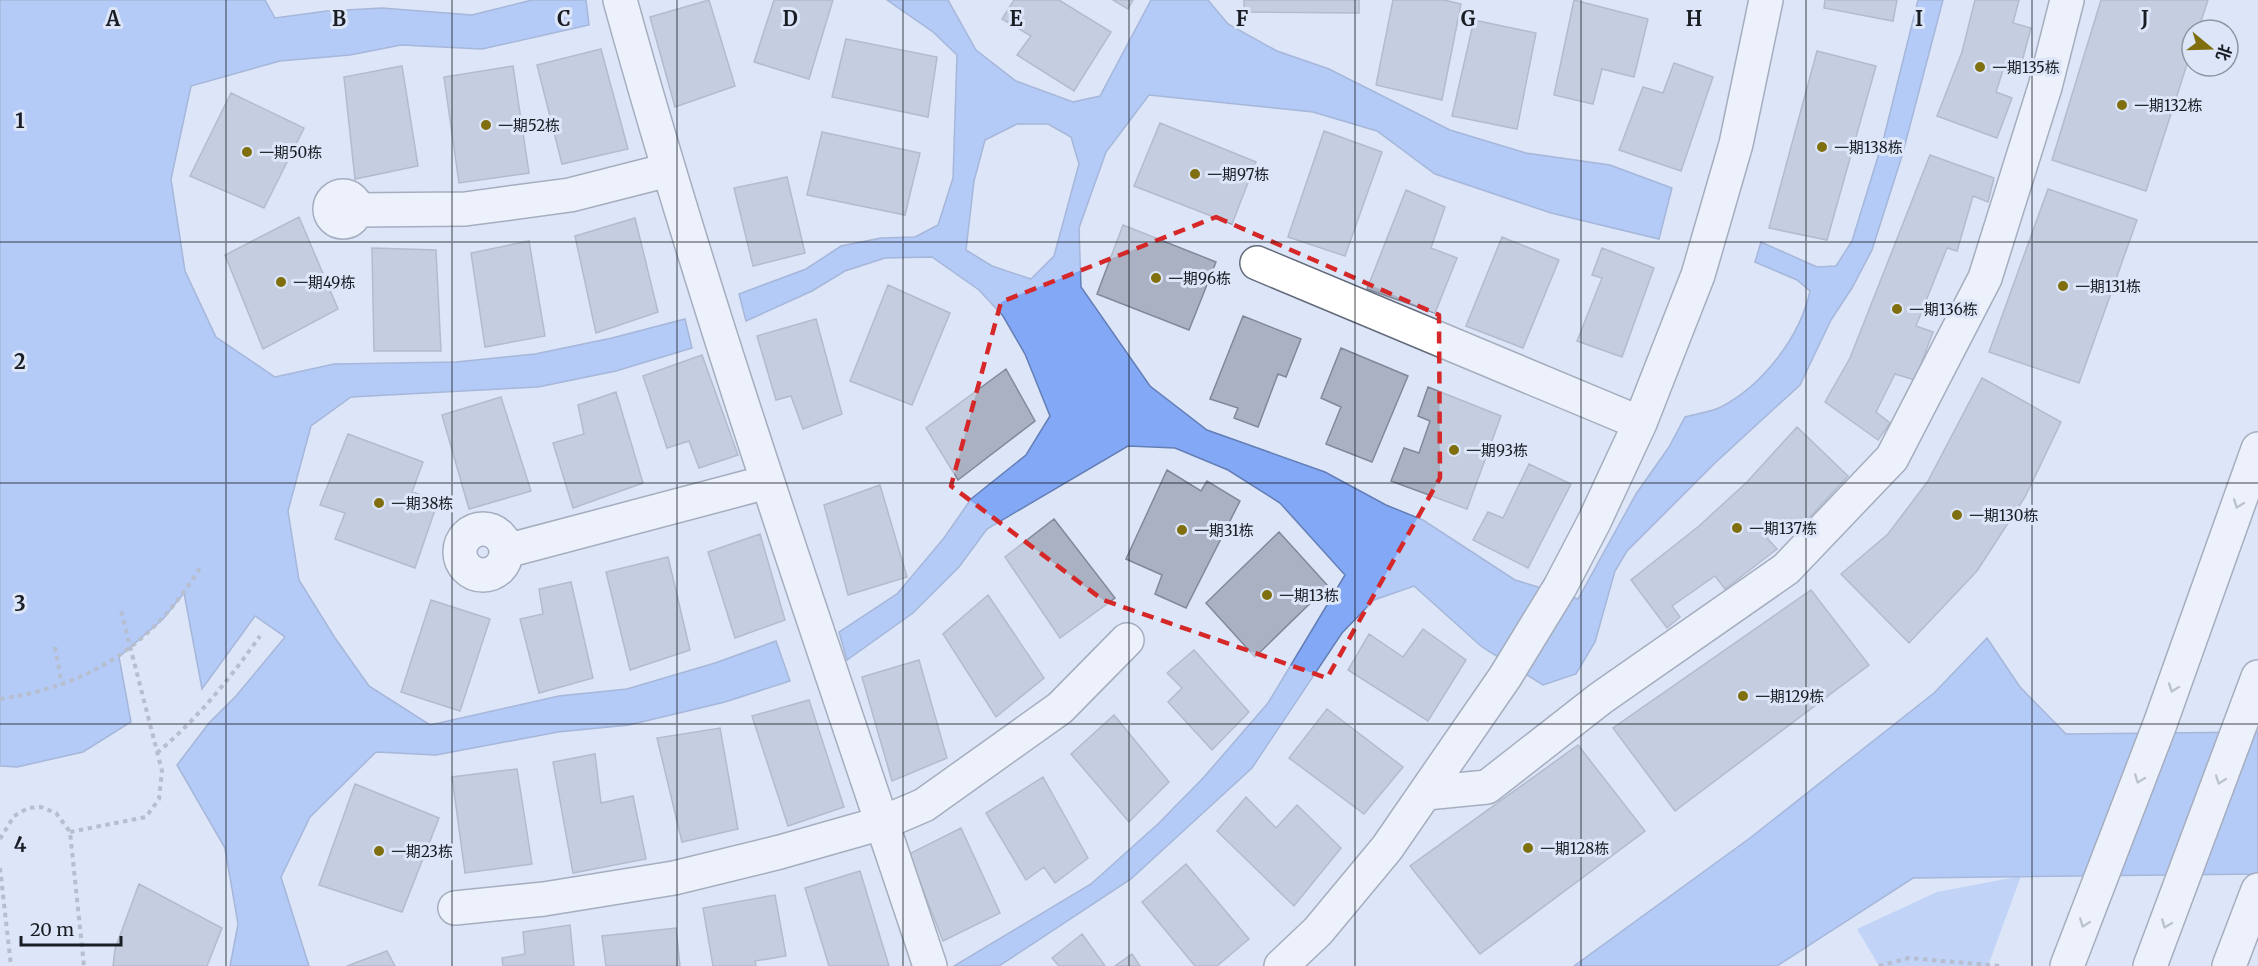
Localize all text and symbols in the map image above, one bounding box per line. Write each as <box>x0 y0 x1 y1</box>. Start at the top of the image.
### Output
text: A <box>105 6 121 31</box>
text: B <box>332 6 346 31</box>
text: C <box>557 6 571 31</box>
text: D <box>782 6 798 31</box>
text: E <box>1009 6 1023 31</box>
text: F <box>1236 6 1249 31</box>
text: G <box>1461 6 1476 31</box>
text: H <box>1686 6 1702 31</box>
text: I <box>1915 6 1923 31</box>
text: J <box>2140 6 2149 31</box>
north arrow <box>2180 18 2240 78</box>
text: 北 <box>2212 42 2236 64</box>
place label: 一期135栋 <box>1992 58 2060 77</box>
marker: 一期135栋 <box>1973 60 1987 74</box>
place label: 一期132栋 <box>2134 96 2202 115</box>
marker: 一期132栋 <box>2115 98 2129 112</box>
text: 1 <box>15 108 25 133</box>
place label: 一期52栋 <box>498 116 560 135</box>
marker: 一期52栋 <box>479 118 493 132</box>
place label: 一期138栋 <box>1834 138 1903 157</box>
marker: 一期138栋 <box>1815 140 1829 154</box>
place label: 一期50栋 <box>259 143 322 162</box>
marker: 一期50栋 <box>240 145 254 159</box>
place label: 一期97栋 <box>1207 165 1269 184</box>
marker: 一期97栋 <box>1188 167 1202 181</box>
place label: 一期96栋 <box>1168 269 1231 288</box>
marker: 一期96栋 <box>1149 271 1163 285</box>
place label: 一期49栋 <box>293 273 355 292</box>
marker: 一期49栋 <box>274 275 288 289</box>
place label: 一期131栋 <box>2075 277 2141 296</box>
marker: 一期131栋 <box>2056 279 2070 293</box>
place label: 一期136栋 <box>1909 300 1978 319</box>
marker: 一期136栋 <box>1890 302 1904 316</box>
text: 2 <box>14 349 26 374</box>
place label: 一期93栋 <box>1466 441 1528 460</box>
marker: 一期93栋 <box>1447 443 1461 457</box>
place label: 一期38栋 <box>391 494 453 513</box>
marker: 一期38栋 <box>372 496 386 510</box>
one-way arrow <box>2233 499 2246 509</box>
place label: 一期130栋 <box>1969 506 2038 525</box>
marker: 一期130栋 <box>1950 508 1964 522</box>
place label: 一期137栋 <box>1749 519 1817 538</box>
place label: 一期31栋 <box>1194 521 1254 540</box>
marker: 一期137栋 <box>1730 521 1744 535</box>
marker: 一期31栋 <box>1175 523 1189 537</box>
place label: 一期13栋 <box>1279 586 1339 605</box>
marker: 一期13栋 <box>1260 588 1274 602</box>
text: 3 <box>14 591 26 616</box>
one-way arrow <box>2167 682 2180 693</box>
place label: 一期129栋 <box>1755 687 1824 706</box>
marker: 一期129栋 <box>1736 689 1750 703</box>
one-way arrow <box>2134 773 2146 784</box>
one-way arrow <box>2215 775 2228 785</box>
text: 4 <box>14 832 27 857</box>
place label: 一期128栋 <box>1540 839 1609 858</box>
marker: 一期128栋 <box>1521 841 1535 855</box>
place label: 一期23栋 <box>391 842 453 861</box>
marker: 一期23栋 <box>372 844 386 858</box>
scale bar <box>21 909 122 947</box>
one-way arrow <box>2079 917 2091 928</box>
text: 20 m <box>30 918 74 941</box>
one-way arrow <box>2161 918 2174 928</box>

